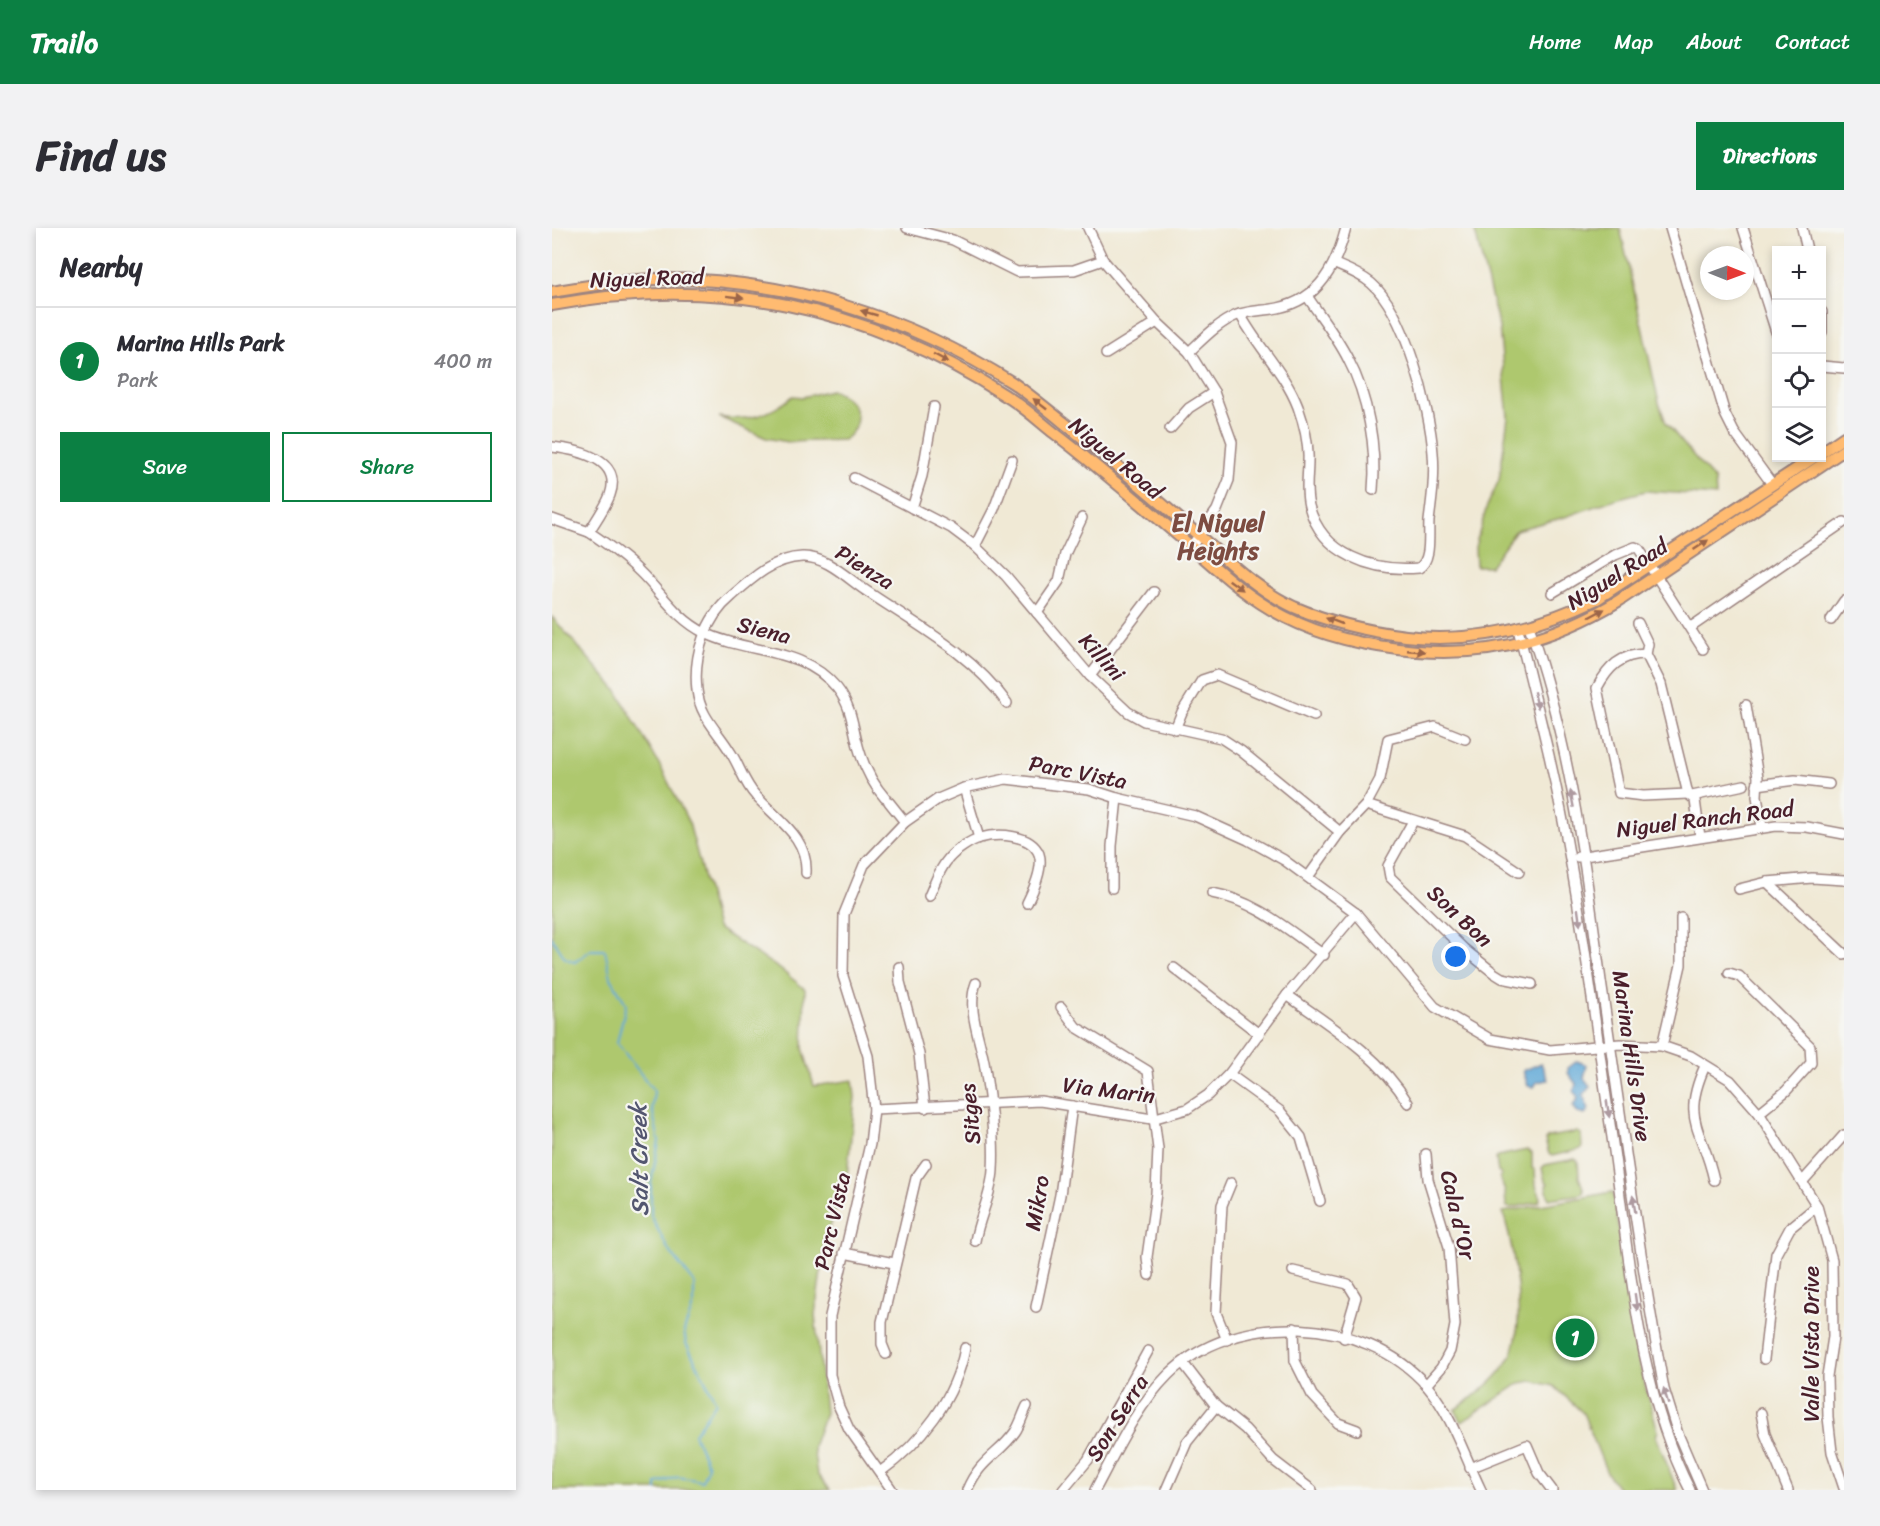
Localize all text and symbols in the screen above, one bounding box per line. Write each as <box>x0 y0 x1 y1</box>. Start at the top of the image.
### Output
text: Trailo <box>30 18 98 67</box>
text: Home <box>1529 23 1581 61</box>
text: Map <box>1614 23 1653 61</box>
text: About <box>1686 23 1743 61</box>
text: Contact <box>1776 23 1850 61</box>
text: Find us <box>36 119 166 193</box>
button: Directions <box>1696 122 1844 190</box>
text: Nearby <box>60 244 142 290</box>
north arrow <box>1700 246 1754 300</box>
map controls <box>1772 246 1826 462</box>
button: + <box>1772 246 1826 300</box>
street label: Niguel Road <box>589 256 706 299</box>
one-way arrow <box>726 292 745 302</box>
button: − <box>1772 300 1826 354</box>
one-way arrow <box>859 308 877 317</box>
text: Marina Hills Park <box>117 324 284 363</box>
text: 1 <box>75 344 84 379</box>
text: 400 m <box>434 344 492 379</box>
one-way arrow <box>933 353 950 363</box>
button: locate <box>1772 354 1826 408</box>
text: Park <box>117 363 158 398</box>
one-way arrow <box>1032 399 1047 411</box>
street label: Niguel Road <box>1060 406 1173 510</box>
button: layers <box>1772 408 1826 462</box>
button: Save <box>60 432 270 502</box>
button: Share <box>282 432 492 502</box>
district label: El Niguel Heights <box>1171 502 1266 572</box>
street label: Niguel Road <box>1558 527 1677 621</box>
street label: Pienza <box>827 533 903 601</box>
one-way arrow <box>1693 540 1709 551</box>
one-way arrow <box>1227 579 1243 591</box>
street label: Siena <box>733 605 795 655</box>
one-way arrow <box>1589 608 1606 618</box>
one-way arrow <box>1325 616 1343 626</box>
street label: Killini <box>1069 623 1136 692</box>
one-way arrow <box>1407 646 1426 656</box>
one-way arrow <box>1532 691 1542 709</box>
street label: Parc Vista <box>1026 743 1130 801</box>
one-way arrow <box>1567 789 1576 808</box>
street label: Niguel Ranch Road <box>1614 789 1797 849</box>
street label: Son Bon <box>1418 875 1503 958</box>
one-way arrow <box>1574 907 1583 926</box>
your location <box>1441 942 1470 971</box>
street label: Marina Hills Drive <box>1601 968 1663 1144</box>
street label: Via Marin <box>1061 1065 1158 1115</box>
street label: Sitges <box>948 1082 992 1146</box>
water label: Salt Creek <box>617 1100 661 1216</box>
one-way arrow <box>1604 1100 1613 1119</box>
street label: Cala d'Or <box>1429 1166 1487 1265</box>
street label: Parc Vista <box>802 1168 862 1274</box>
street label: Mikro <box>1013 1172 1061 1234</box>
one-way arrow <box>1629 1195 1638 1214</box>
street label: Valle Vista Drive <box>1792 1266 1831 1422</box>
one-way arrow <box>1632 1293 1641 1312</box>
pin: 1 <box>1556 1316 1594 1360</box>
street label: Son Serra <box>1075 1367 1159 1469</box>
one-way arrow <box>1661 1387 1670 1405</box>

